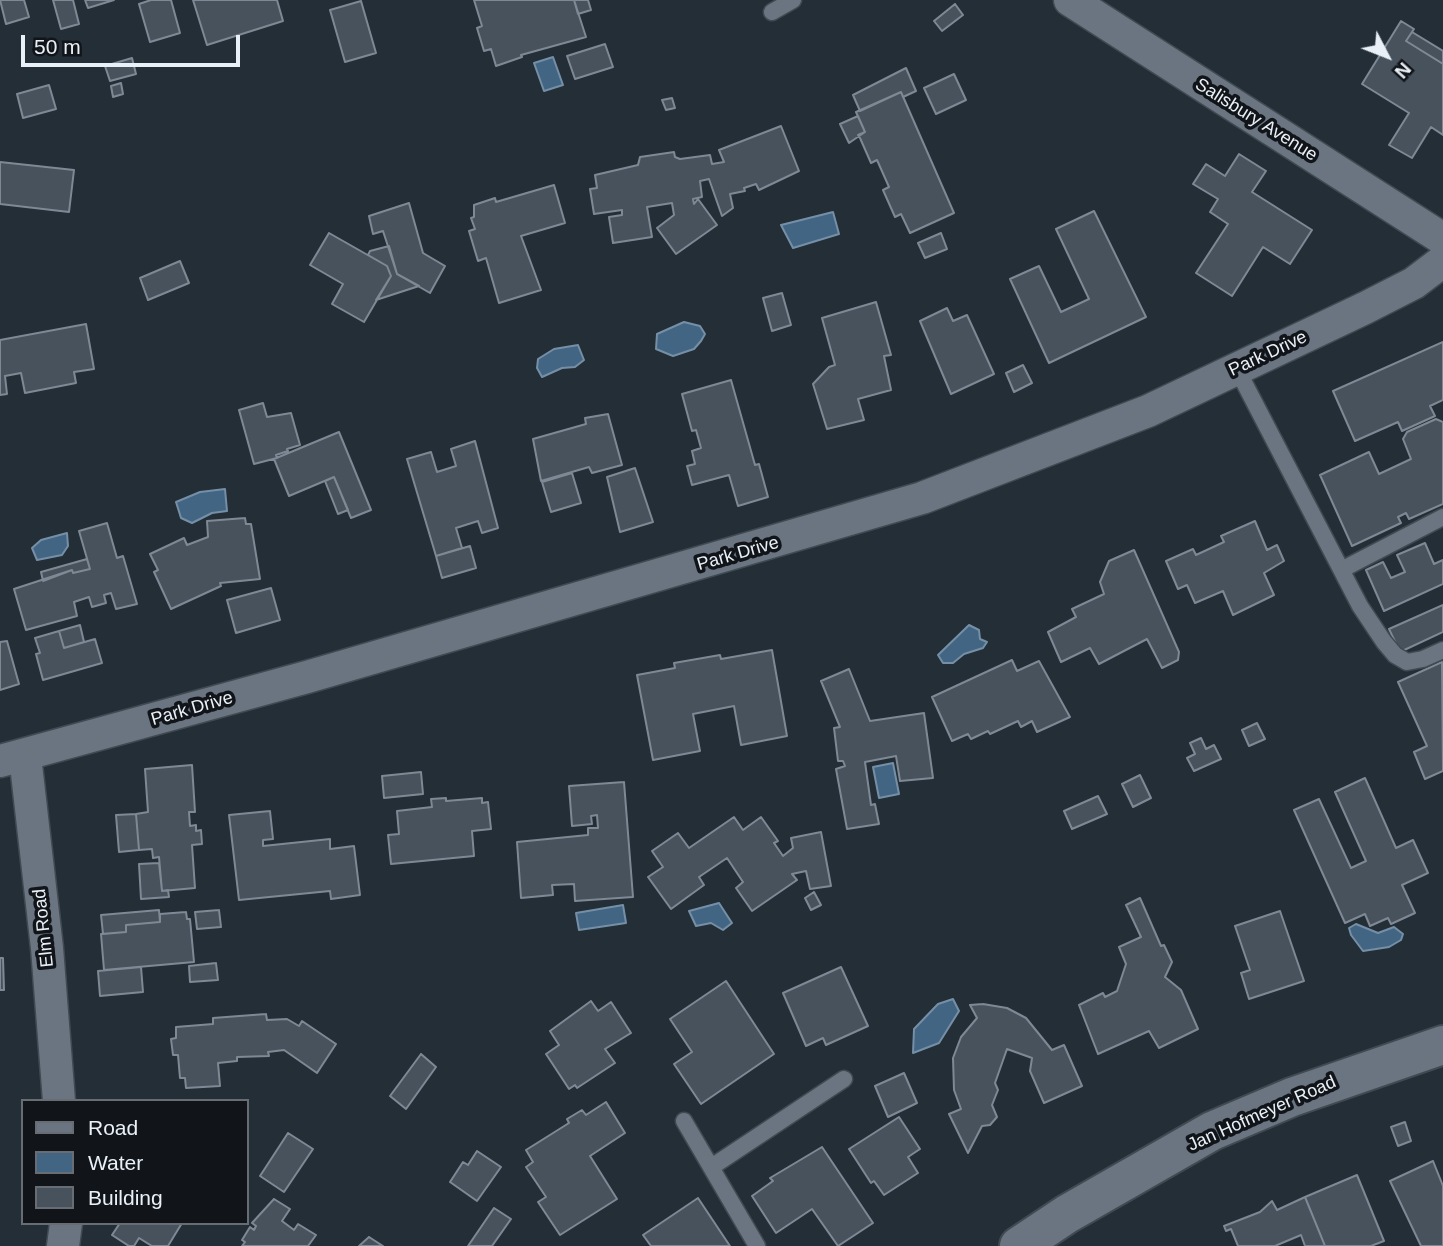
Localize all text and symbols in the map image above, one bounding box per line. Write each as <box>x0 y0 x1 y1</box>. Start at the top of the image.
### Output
scale bar <box>24 21 243 65</box>
north arrow <box>1352 21 1422 91</box>
text: 50 m <box>34 35 81 58</box>
text: N <box>1391 58 1415 83</box>
street label: Salisbury Avenue <box>1191 74 1321 166</box>
street label: Park Drive <box>1225 326 1311 382</box>
street label: Park Drive <box>695 532 781 576</box>
street label: Park Drive <box>149 687 235 731</box>
street label: Elm Road <box>29 888 59 968</box>
street label: Jan Hofmeyer Road <box>1184 1072 1340 1156</box>
legend <box>21 1099 248 1225</box>
text: Road <box>88 1116 138 1139</box>
text: Water <box>88 1151 143 1174</box>
text: Building <box>88 1186 163 1209</box>

